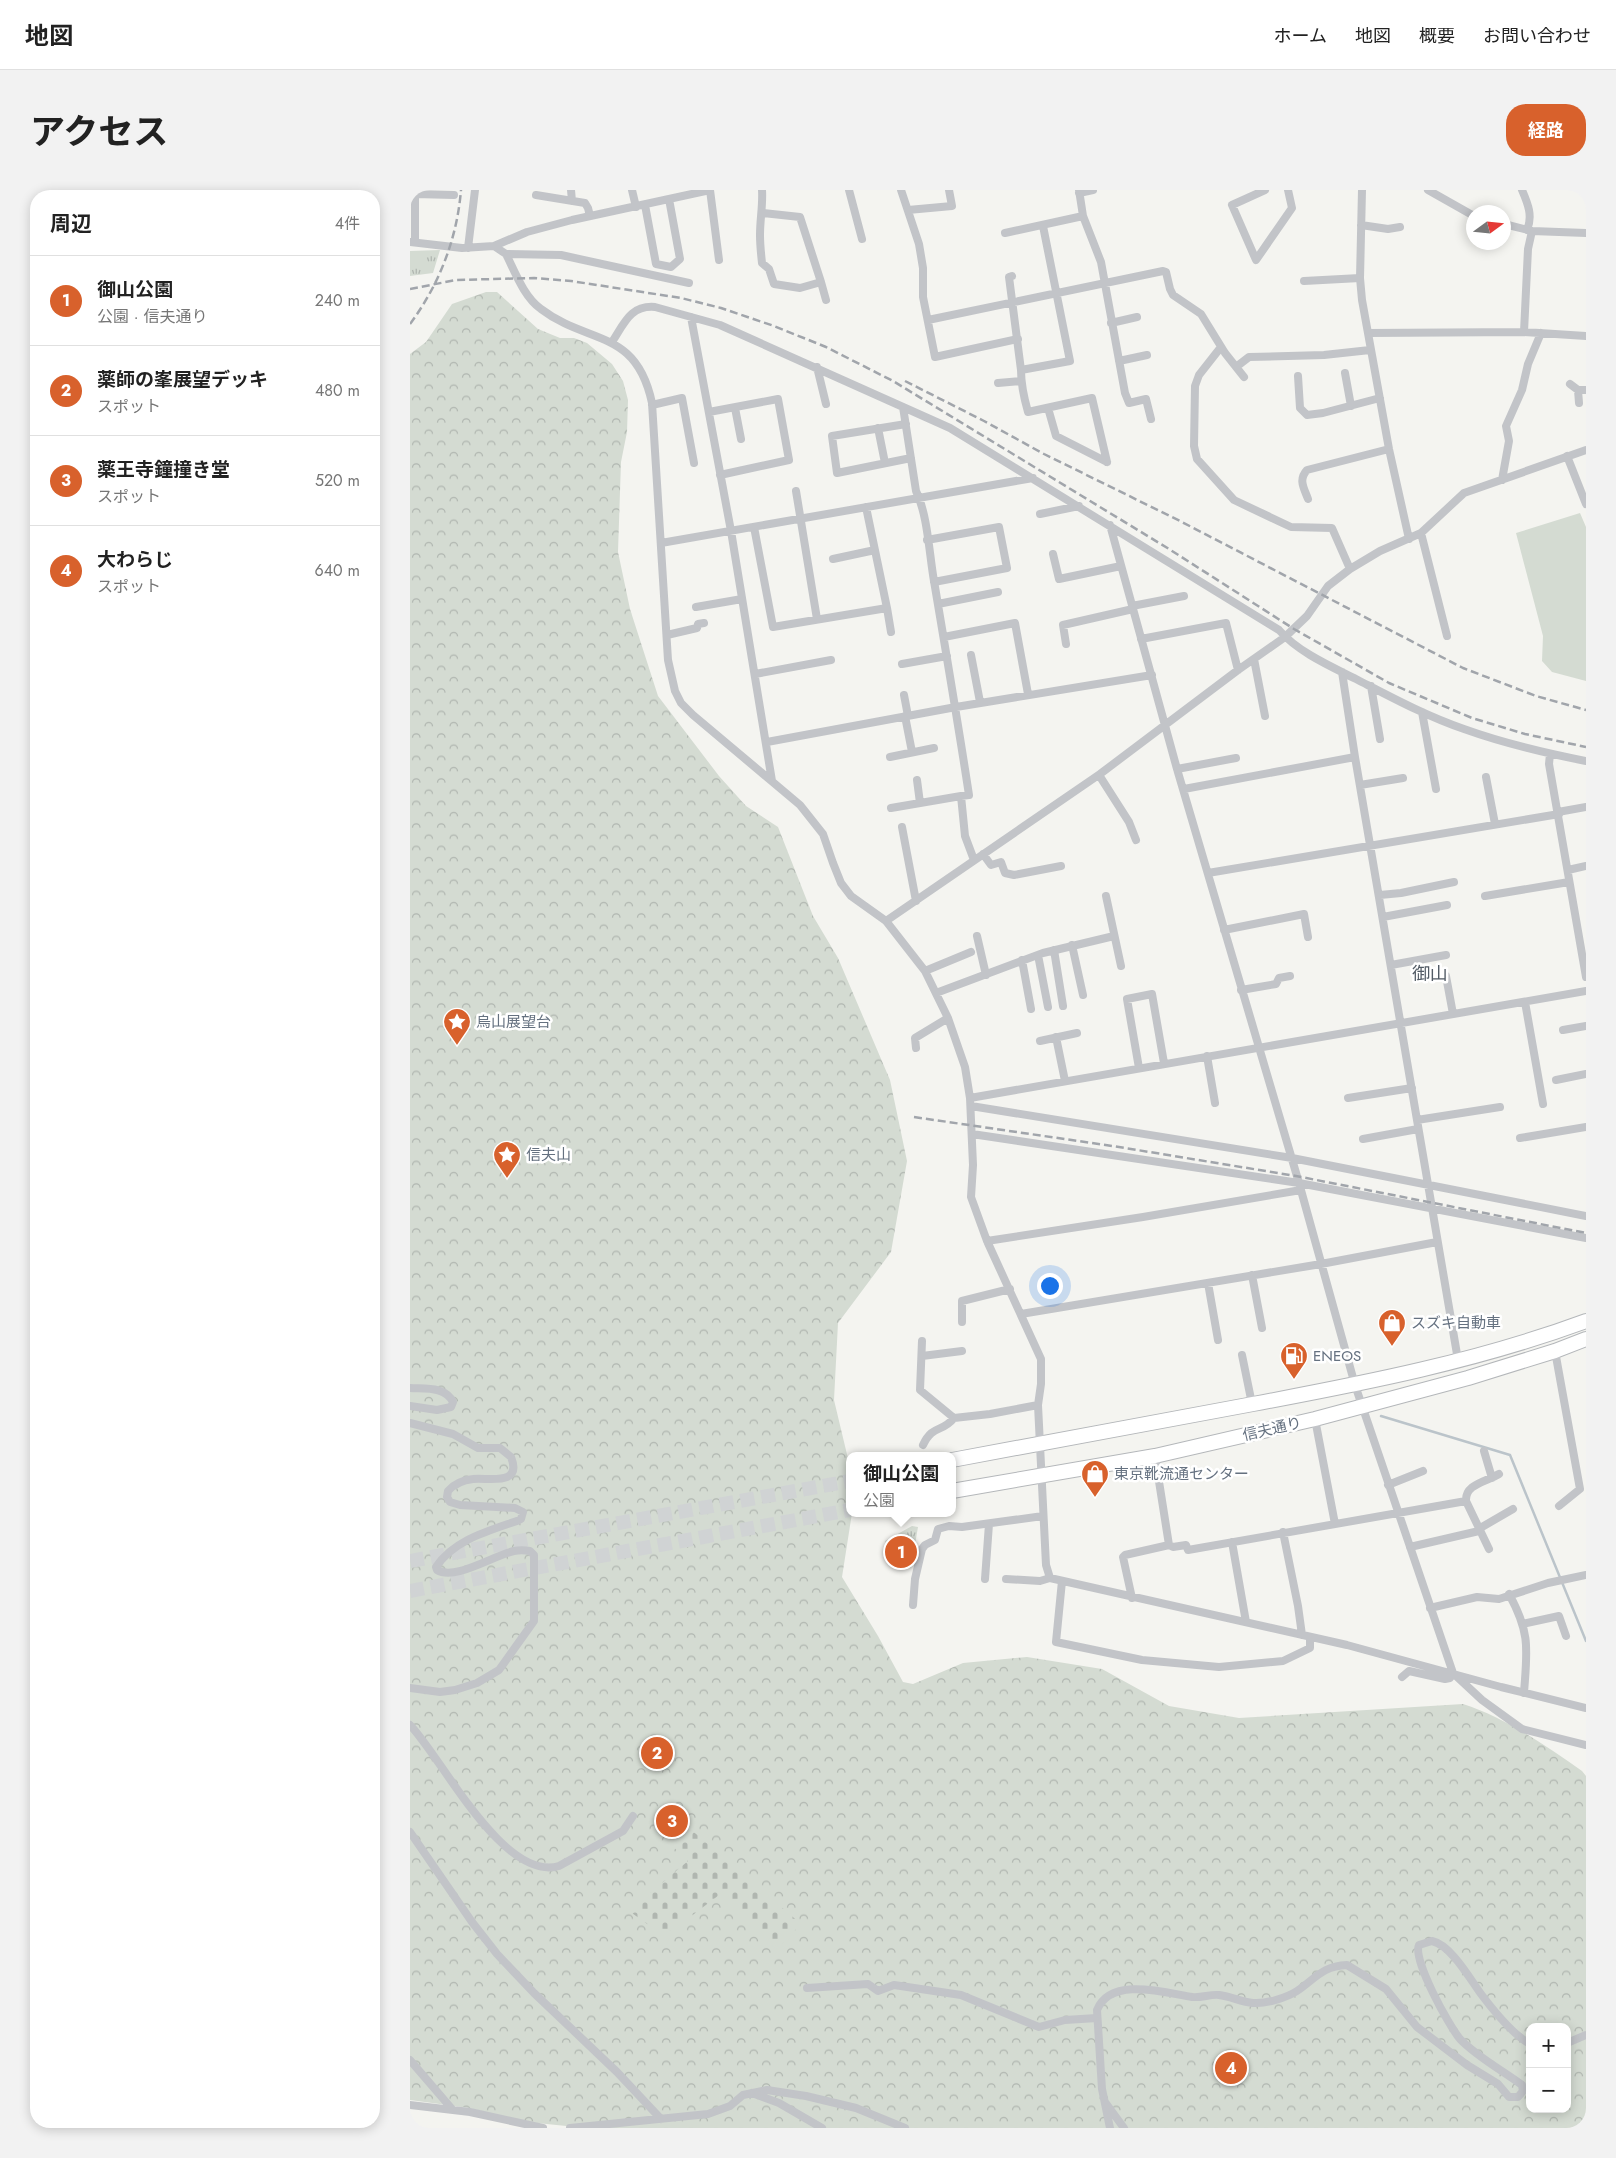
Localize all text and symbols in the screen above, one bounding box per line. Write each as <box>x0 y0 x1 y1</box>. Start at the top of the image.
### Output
text: 地図 <box>25 18 73 53</box>
text: ホーム <box>1274 23 1327 49</box>
text: 地図 <box>1355 23 1391 49</box>
text: 概要 <box>1419 23 1455 49</box>
text: お問い合わせ <box>1483 23 1591 49</box>
button: 経路 <box>1506 104 1586 156</box>
text: アクセス <box>30 107 168 157</box>
north arrow <box>1466 205 1511 250</box>
text: 周辺 <box>50 209 92 239</box>
text: 4件 <box>335 212 360 235</box>
text: 御山公園 <box>97 276 173 303</box>
text: 1 <box>62 289 70 312</box>
text: 240 m <box>315 289 360 312</box>
text: 公園 · 信夫通り <box>97 305 207 328</box>
text: 薬師の峯展望デッキ <box>97 366 268 393</box>
text: 2 <box>61 379 71 402</box>
text: 480 m <box>315 379 360 402</box>
text: スポット <box>97 395 161 418</box>
text: 薬王寺鐘撞き堂 <box>97 456 230 483</box>
text: 3 <box>61 469 71 492</box>
text: 520 m <box>315 469 360 492</box>
text: スポット <box>97 485 161 508</box>
text: 大わらじ <box>97 546 173 573</box>
text: 4 <box>60 559 72 582</box>
text: 640 m <box>315 559 360 582</box>
text: スポット <box>97 575 161 598</box>
district label: 御山 <box>1412 961 1448 987</box>
place icon: 烏山展望台 <box>442 1007 472 1046</box>
place label: 烏山展望台 <box>476 1011 551 1033</box>
place icon: 信夫山 <box>492 1140 522 1179</box>
place label: 信夫山 <box>526 1144 571 1166</box>
your location <box>1037 1273 1063 1299</box>
shop icon: スズキ自動車 <box>1377 1308 1407 1347</box>
place label: スズキ自動車 <box>1411 1312 1501 1334</box>
fuel station icon: ENEOS <box>1279 1341 1309 1380</box>
place label: ENEOS <box>1313 1345 1361 1367</box>
street label: 信夫通り <box>1240 1412 1304 1446</box>
popup <box>846 1452 956 1517</box>
shop icon: 東京靴流通センター <box>1080 1459 1110 1498</box>
text: 御山公園 <box>863 1460 939 1487</box>
place label: 東京靴流通センター <box>1114 1463 1249 1485</box>
text: 公園 <box>863 1489 895 1512</box>
pin: 1 <box>885 1533 917 1571</box>
pin: 2 <box>641 1734 673 1772</box>
pin: 3 <box>656 1802 688 1840</box>
map controls <box>1526 2023 1571 2113</box>
button: + <box>1526 2023 1571 2068</box>
pin: 4 <box>1215 2049 1247 2087</box>
button: − <box>1526 2068 1571 2113</box>

